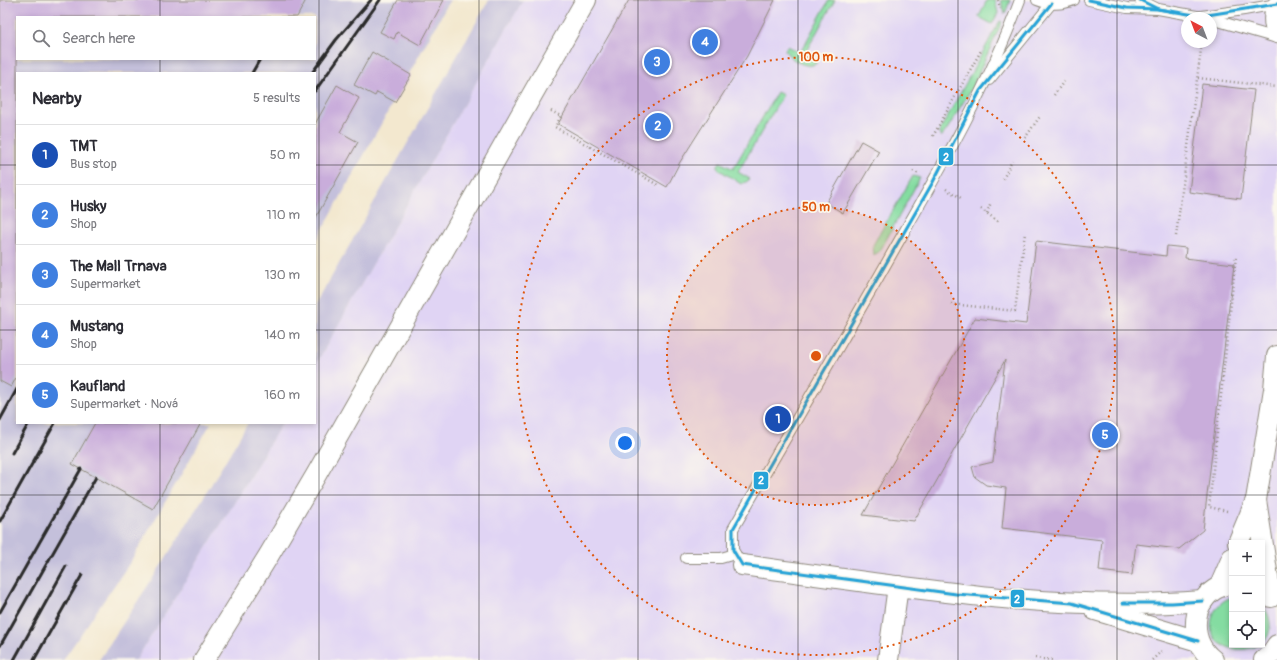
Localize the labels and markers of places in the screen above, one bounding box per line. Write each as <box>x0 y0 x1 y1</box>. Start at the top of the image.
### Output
pin: 4 <box>692 27 718 57</box>
pin: 3 <box>644 47 670 77</box>
pin: 2 <box>645 111 671 141</box>
centre of rings <box>809 349 823 363</box>
pin: 1 <box>765 404 791 434</box>
pin: 5 <box>1092 420 1118 450</box>

